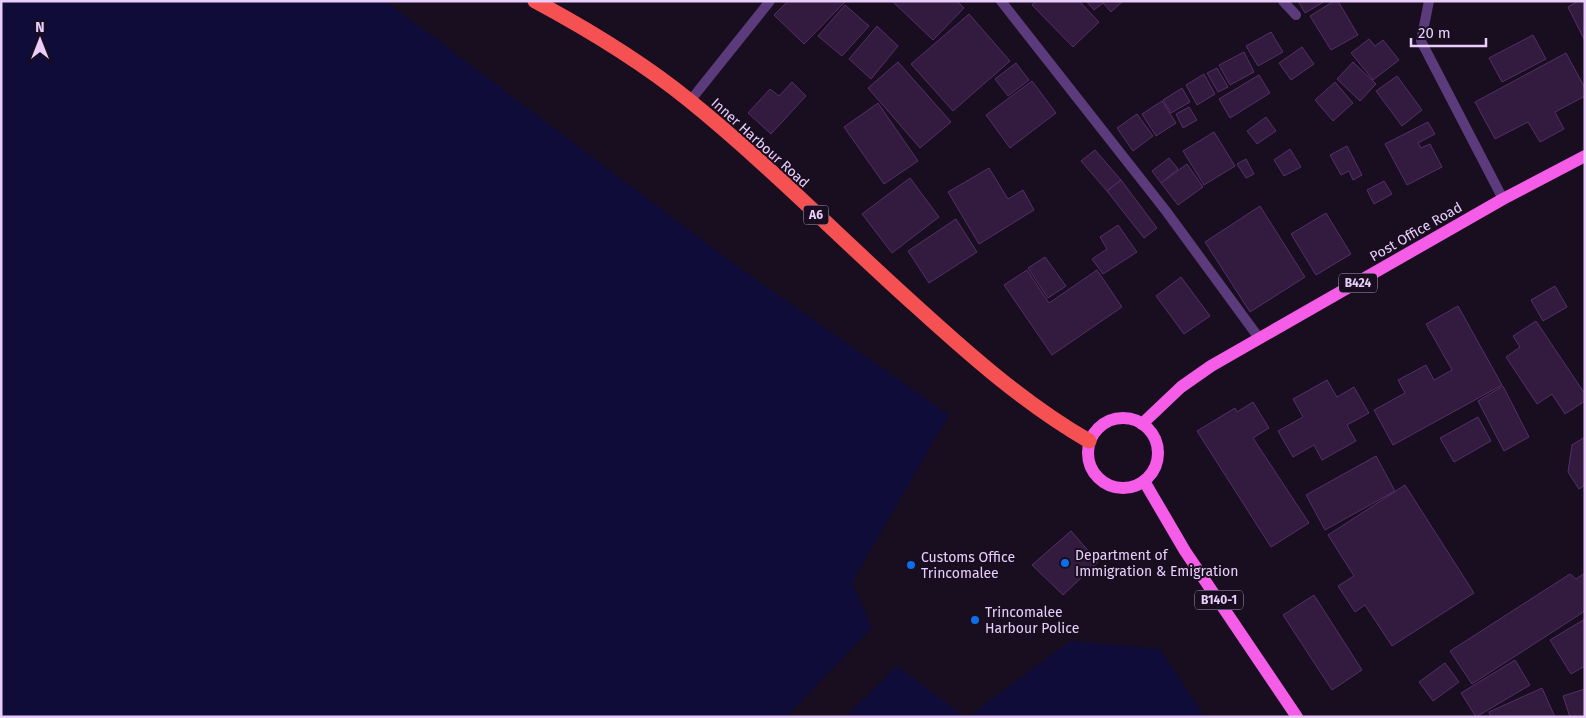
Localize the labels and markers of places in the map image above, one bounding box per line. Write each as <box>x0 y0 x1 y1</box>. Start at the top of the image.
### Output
place label: Department of Immigration & Emigration <box>1075 547 1238 580</box>
place label: Customs Office Trincomalee <box>921 549 1015 582</box>
marker: Department of Immigration & Emigration <box>1059 557 1071 569</box>
marker: Customs Office Trincomalee <box>905 559 917 571</box>
place label: Trincomalee Harbour Police <box>985 604 1079 637</box>
marker: Trincomalee Harbour Police <box>969 614 981 626</box>

